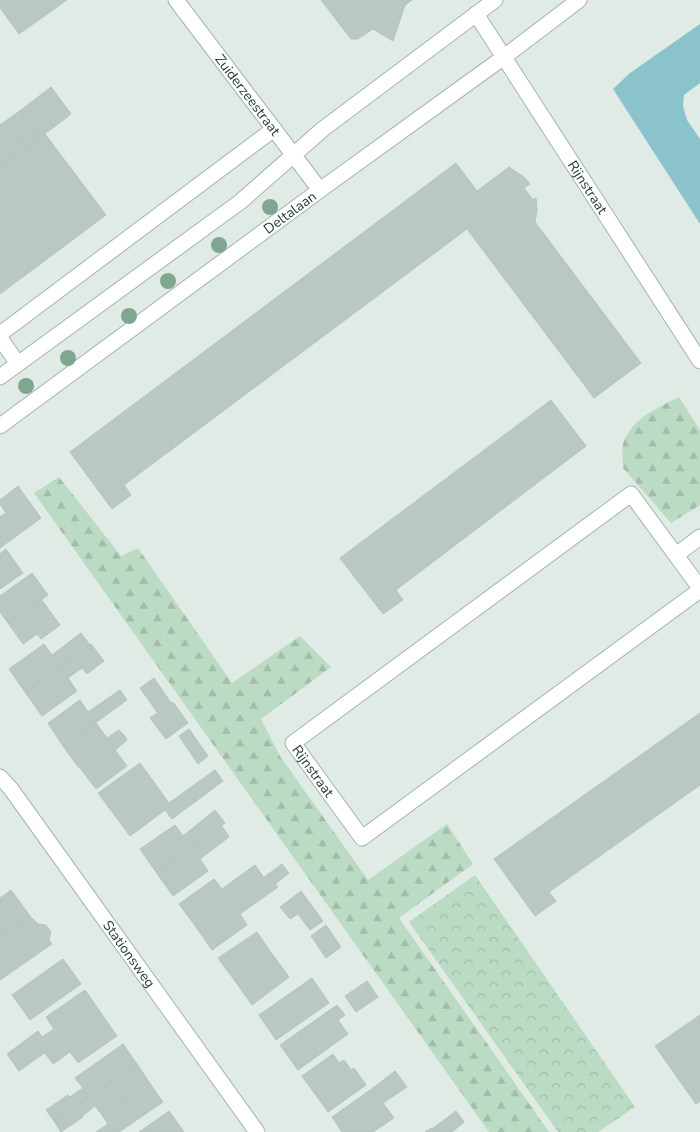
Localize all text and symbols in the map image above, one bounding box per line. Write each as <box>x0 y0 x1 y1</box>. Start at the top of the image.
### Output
street label: Zuiderzeestraat <box>211 50 285 139</box>
street label: Rijnstraat <box>563 157 612 218</box>
street label: Deltalaan <box>259 187 320 238</box>
street label: Rijnstraat <box>288 741 339 801</box>
street label: Stationsweg <box>98 916 160 991</box>

